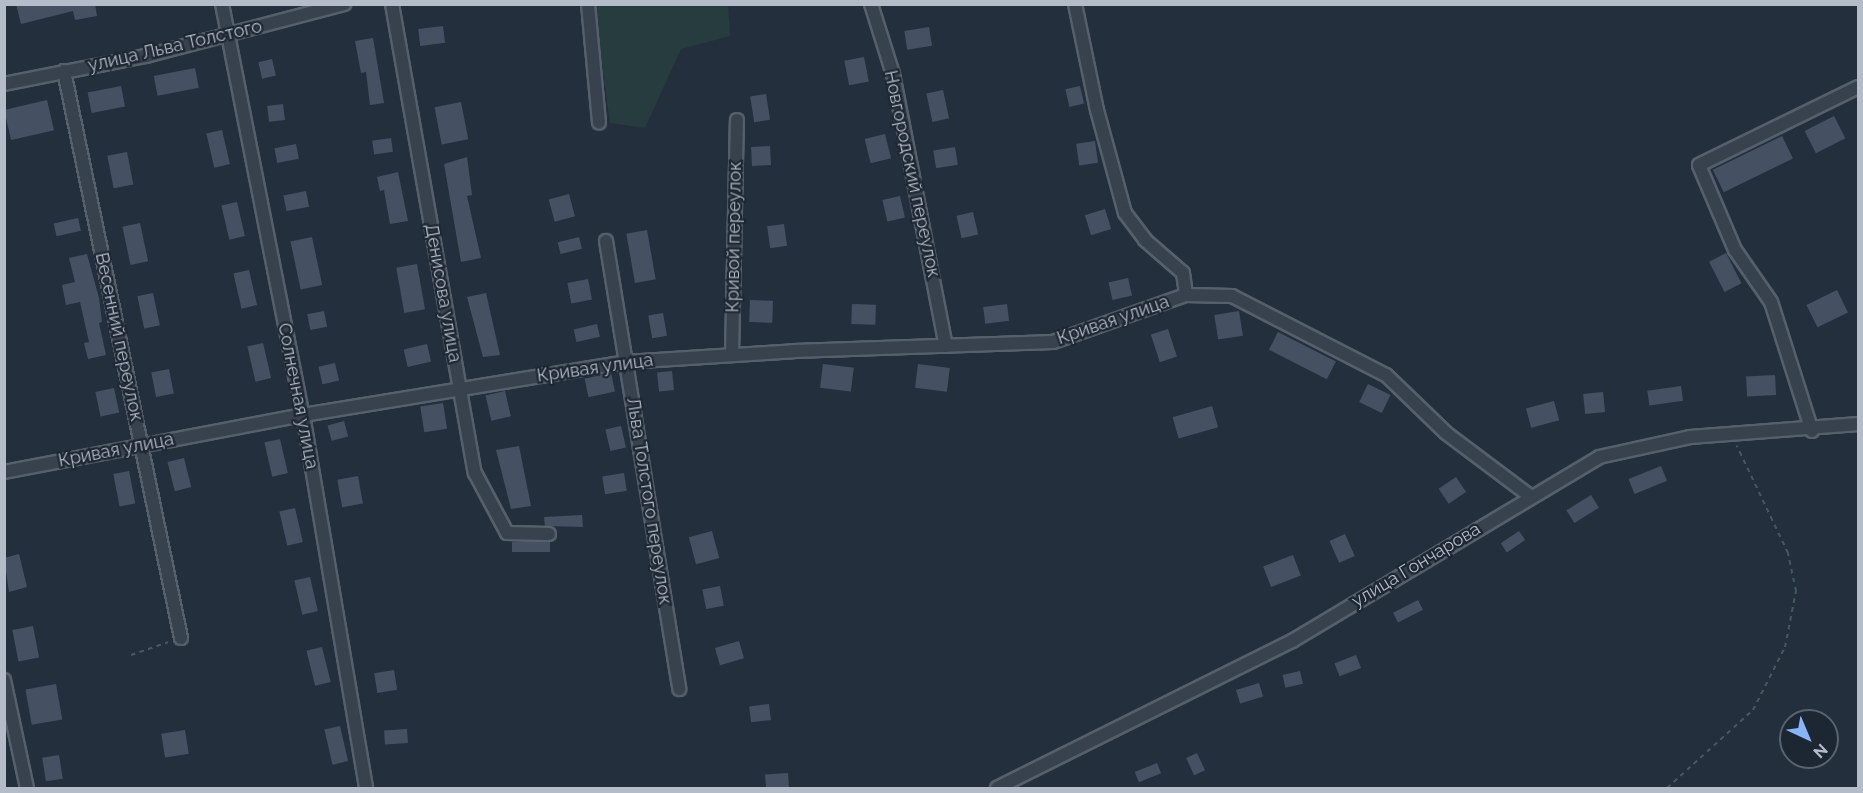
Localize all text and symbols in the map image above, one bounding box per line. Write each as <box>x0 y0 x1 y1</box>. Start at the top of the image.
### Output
street label: улица Льва Толстого <box>86 15 264 77</box>
street label: Новгородский переулок <box>879 68 945 280</box>
street label: Кривой переулок <box>722 161 746 313</box>
street label: Денисова улица <box>420 222 466 364</box>
street label: Весенний переулок <box>91 251 147 423</box>
street label: Кривая улица <box>1054 291 1172 349</box>
street label: Солнечная улица <box>273 321 323 471</box>
street label: Кривая улица <box>535 349 655 387</box>
street label: Льва Толстого переулок <box>622 396 676 606</box>
street label: Кривая улица <box>56 428 176 472</box>
street label: улица Гончарова <box>1348 518 1484 612</box>
north arrow <box>1779 709 1839 769</box>
text: N <box>1809 740 1831 762</box>

